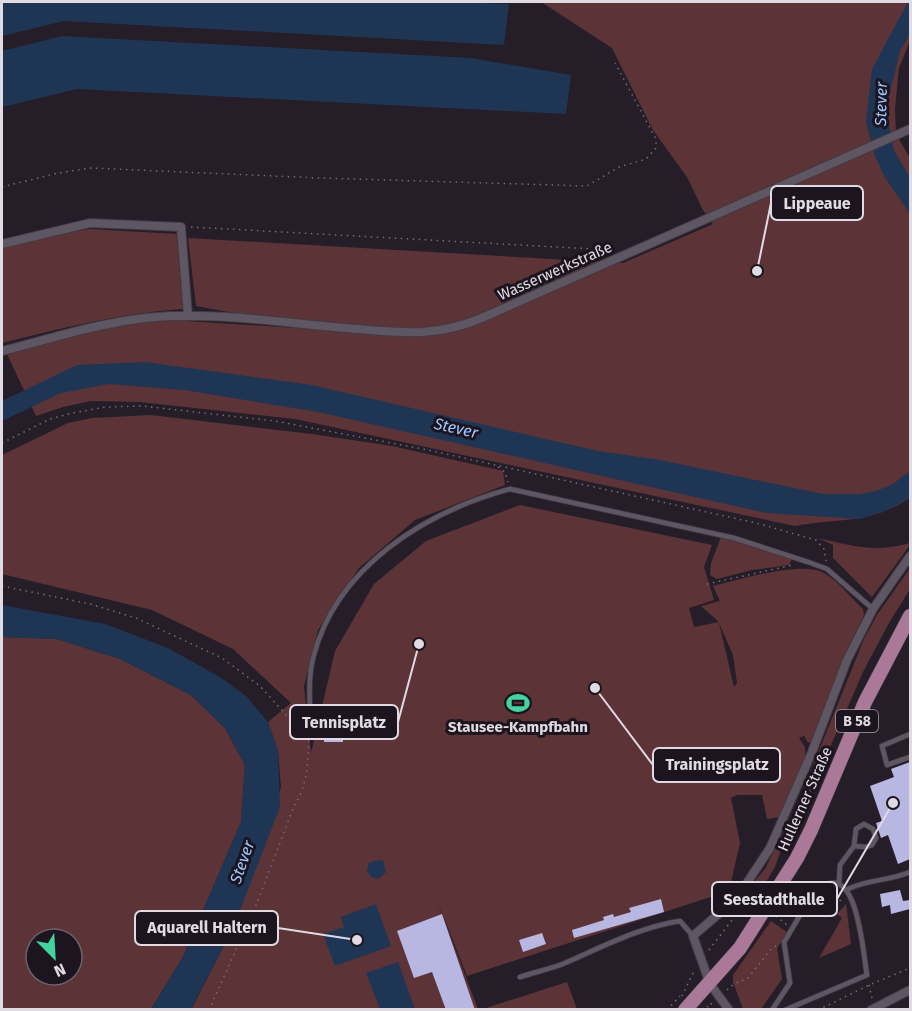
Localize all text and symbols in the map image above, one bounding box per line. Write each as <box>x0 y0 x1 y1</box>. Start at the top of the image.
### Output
water label: Stever <box>871 81 891 127</box>
callout: Lippeaue <box>771 186 863 220</box>
text: Lippeaue <box>783 194 851 213</box>
street label: Wasserwerkstraße <box>495 238 615 304</box>
water label: Stever <box>431 414 481 442</box>
sports icon: Stausee-Kampfbahn <box>505 690 531 716</box>
callout: Tennisplatz <box>290 705 398 739</box>
road number: B 58 <box>836 710 878 732</box>
text: Tennisplatz <box>302 713 387 732</box>
place label: Stausee-Kampfbahn <box>448 718 588 736</box>
street label: Hullerner Straße <box>774 744 836 854</box>
callout: Trainingsplatz <box>653 748 780 782</box>
text: Trainingsplatz <box>665 755 769 774</box>
water label: Stever <box>225 837 258 887</box>
callout: Seestadthalle <box>712 882 837 916</box>
text: Seestadthalle <box>723 890 825 909</box>
callout: Aquarell Haltern <box>135 911 278 945</box>
text: Aquarell Haltern <box>146 918 267 937</box>
north arrow <box>24 927 84 987</box>
text: N <box>51 959 69 981</box>

